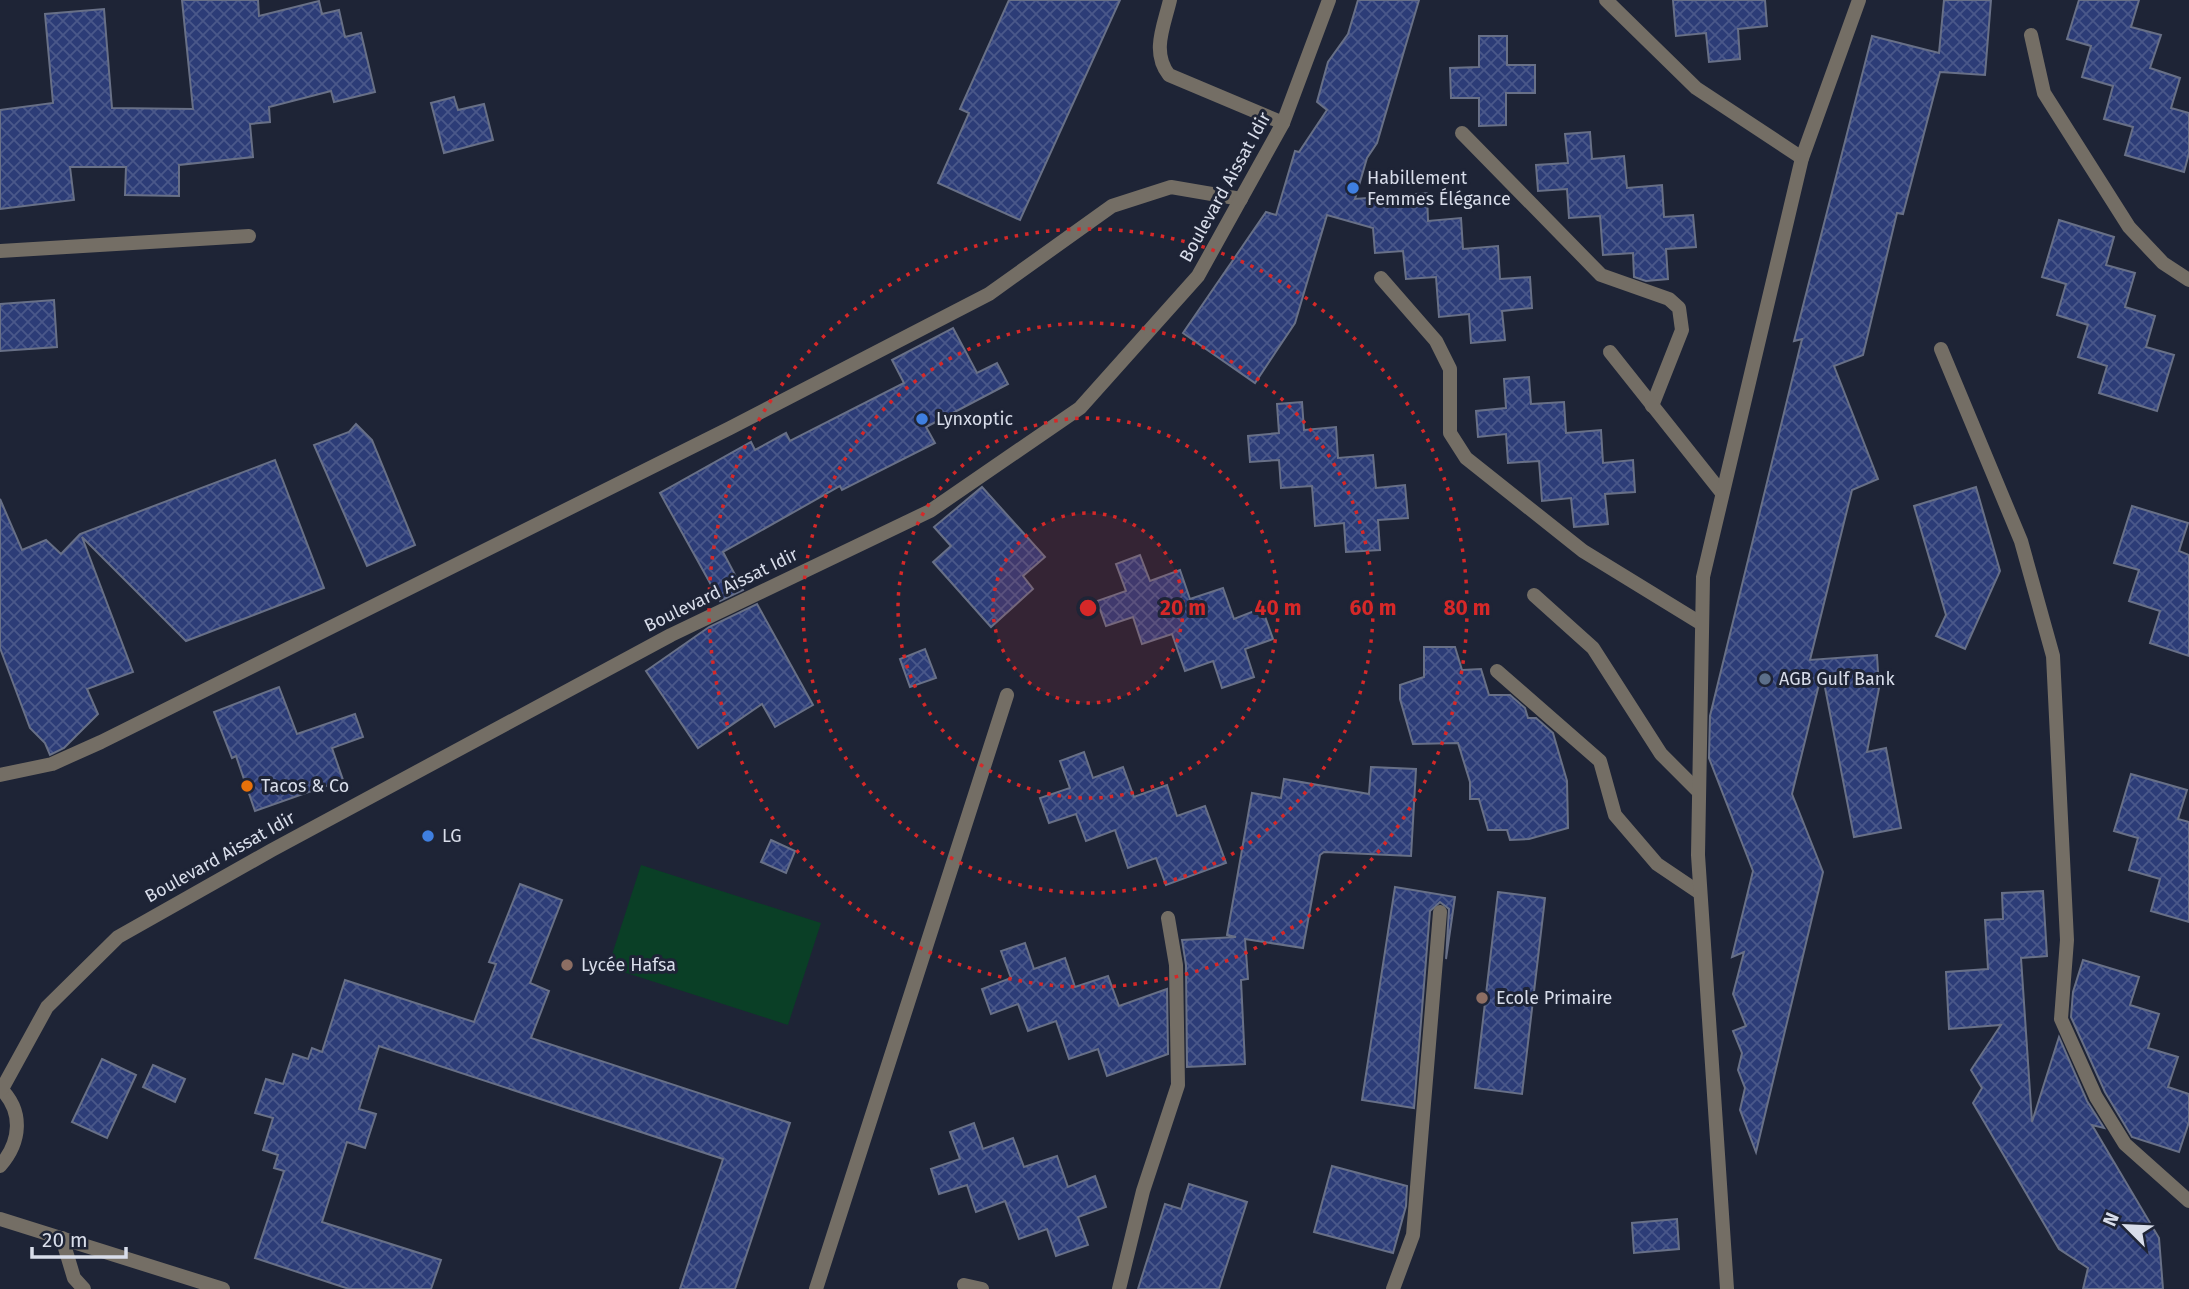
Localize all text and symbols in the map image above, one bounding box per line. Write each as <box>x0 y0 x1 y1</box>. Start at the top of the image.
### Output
street label: Boulevard Aissat Idir <box>1175 108 1275 266</box>
place label: Habillement Femmes Élégance <box>1367 167 1511 210</box>
marker: Habillement Femmes Élégance <box>1345 180 1361 196</box>
place label: Lynxoptic <box>936 408 1013 430</box>
marker: Lynxoptic <box>914 411 930 427</box>
street label: Boulevard Aissat Idir <box>641 543 801 637</box>
text: 20 m <box>1160 595 1206 621</box>
text: 40 m <box>1255 595 1301 621</box>
text: 60 m <box>1350 595 1396 621</box>
text: 80 m <box>1443 595 1491 621</box>
centre of rings <box>1076 596 1100 620</box>
place label: AGB Gulf Bank <box>1779 668 1895 690</box>
marker: AGB Gulf Bank <box>1757 671 1773 687</box>
place label: Tacos & Co <box>261 775 349 797</box>
marker: Tacos & Co <box>239 778 255 794</box>
street label: Boulevard Aissat Idir <box>141 807 299 907</box>
place label: LG <box>442 825 462 847</box>
marker: LG <box>420 828 436 844</box>
place label: Lycée Hafsa <box>581 954 676 976</box>
marker: Lycée Hafsa <box>559 957 575 973</box>
place label: Ecole Primaire <box>1496 987 1612 1009</box>
marker: Ecole Primaire <box>1474 990 1490 1006</box>
north arrow <box>2091 1191 2161 1261</box>
text: N <box>2098 1209 2124 1230</box>
scale bar <box>32 1216 126 1260</box>
text: 20 m <box>42 1227 88 1253</box>

